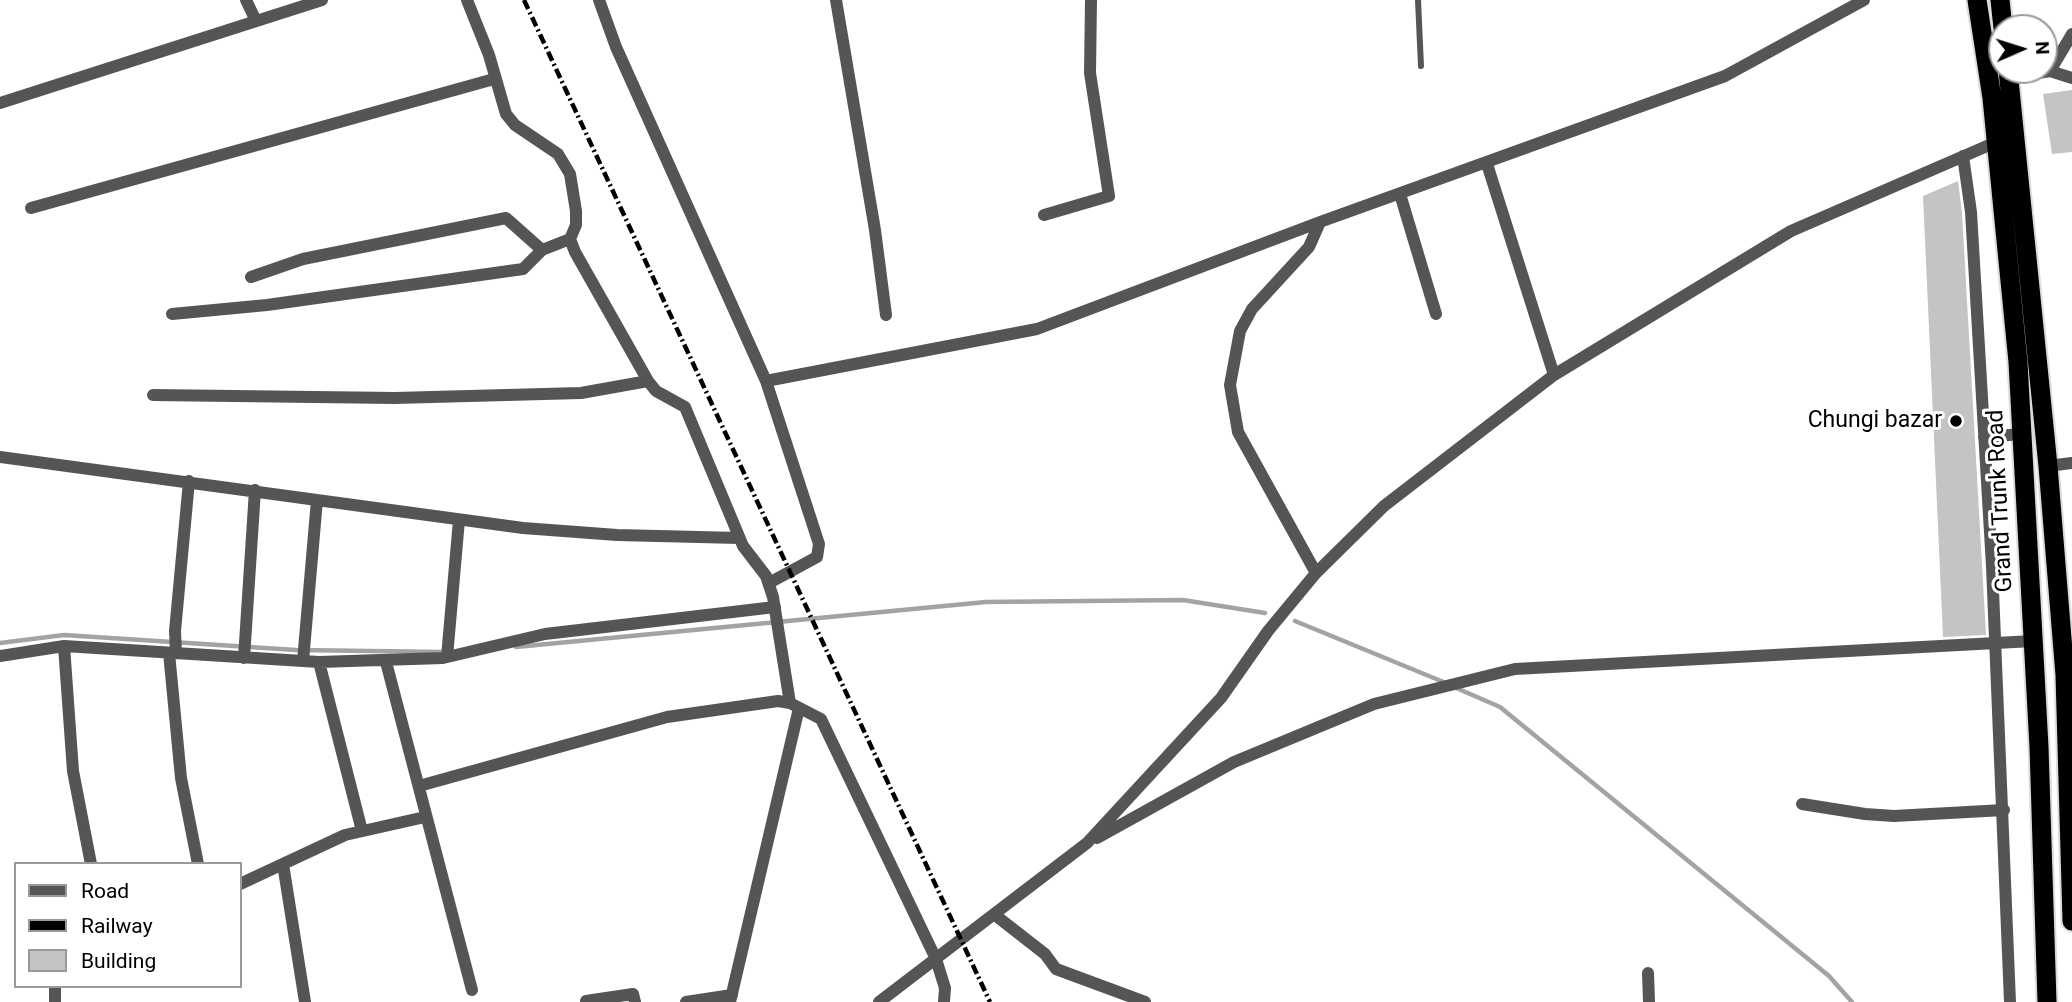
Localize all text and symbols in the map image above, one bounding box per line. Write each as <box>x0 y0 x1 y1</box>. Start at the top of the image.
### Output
north arrow <box>1988 14 2058 84</box>
text: N <box>2031 41 2054 55</box>
place label: Chungi bazar <box>1808 407 1942 435</box>
street label: Grand Trunk Road <box>1982 409 2020 593</box>
marker: Chungi bazar <box>1948 413 1964 429</box>
legend <box>14 862 242 988</box>
text: Road <box>81 879 129 903</box>
text: Railway <box>81 914 153 938</box>
text: Building <box>81 949 156 973</box>

